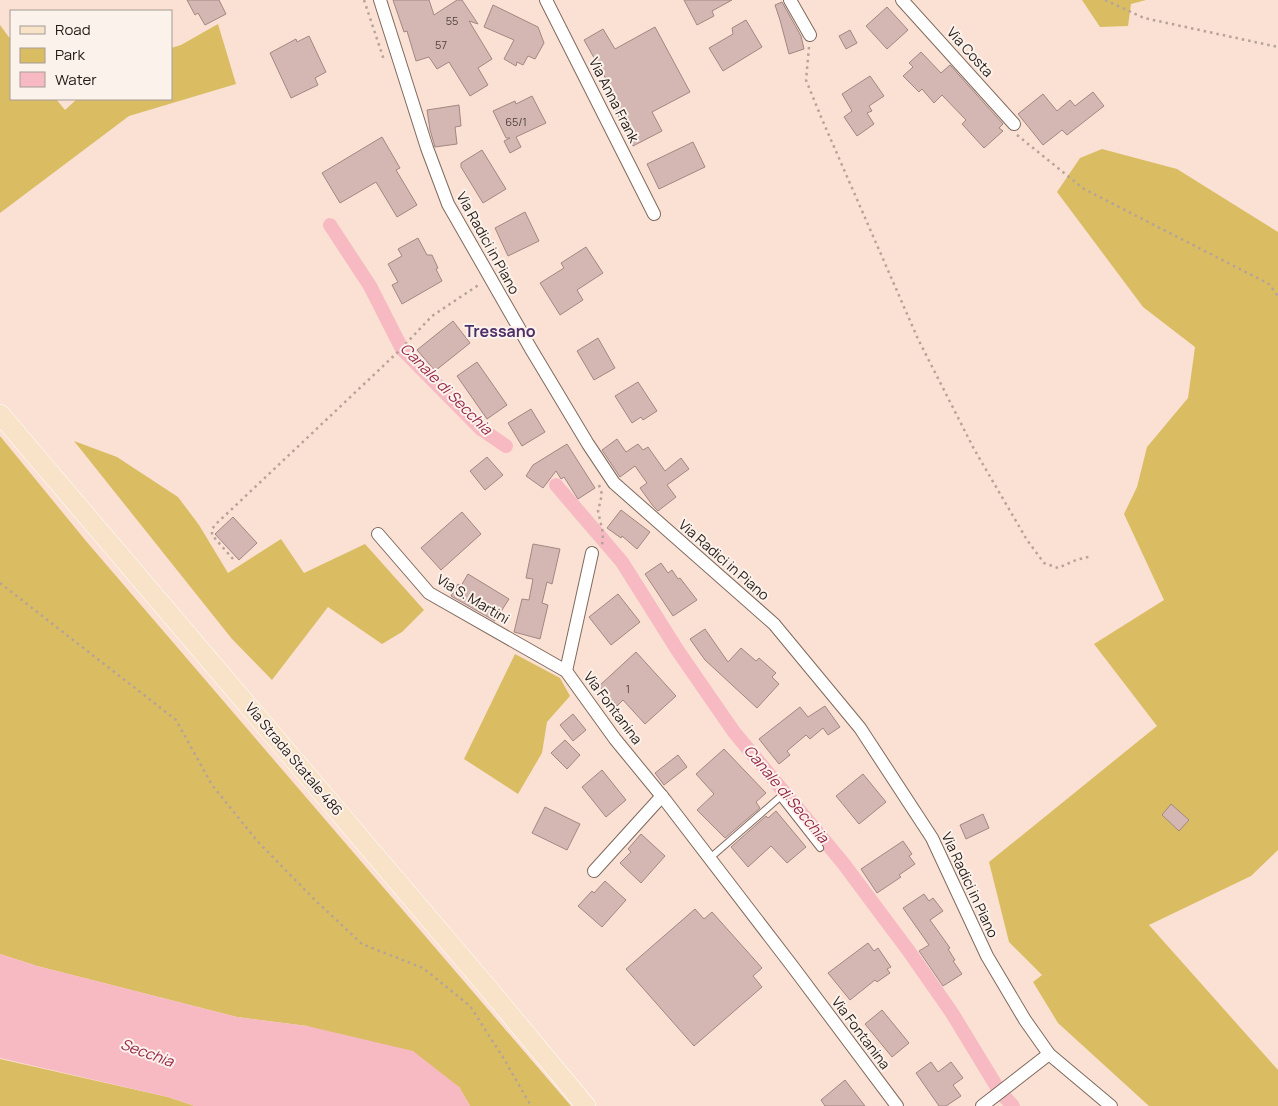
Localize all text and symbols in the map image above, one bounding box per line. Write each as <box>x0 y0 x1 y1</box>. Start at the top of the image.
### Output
legend <box>10 10 172 100</box>
house number: 55 <box>446 13 458 28</box>
text: Road <box>55 19 91 40</box>
street label: Via Costa <box>943 23 998 81</box>
house number: 57 <box>435 37 447 52</box>
text: Park <box>55 44 85 65</box>
street label: Via Anna Frank <box>585 54 644 146</box>
text: Water <box>55 69 97 90</box>
house number: 65/1 <box>505 114 527 129</box>
street label: Via Radici in Piano <box>452 188 524 297</box>
district label: Tressano <box>464 320 536 342</box>
water label: Canale di Secchia <box>396 338 497 440</box>
street label: Via Radici in Piano <box>675 515 774 604</box>
street label: Via S. Martini <box>433 569 513 628</box>
street label: Via Fontanina <box>580 667 647 748</box>
house number: 1 <box>626 681 630 696</box>
street label: Via Strada Statale 486 <box>241 698 347 819</box>
water label: Canale di Secchia <box>739 740 834 848</box>
street label: Via Radici in Piano <box>938 829 1003 941</box>
street label: Via Fontanina <box>828 992 895 1073</box>
water label: Secchia <box>118 1033 177 1072</box>

